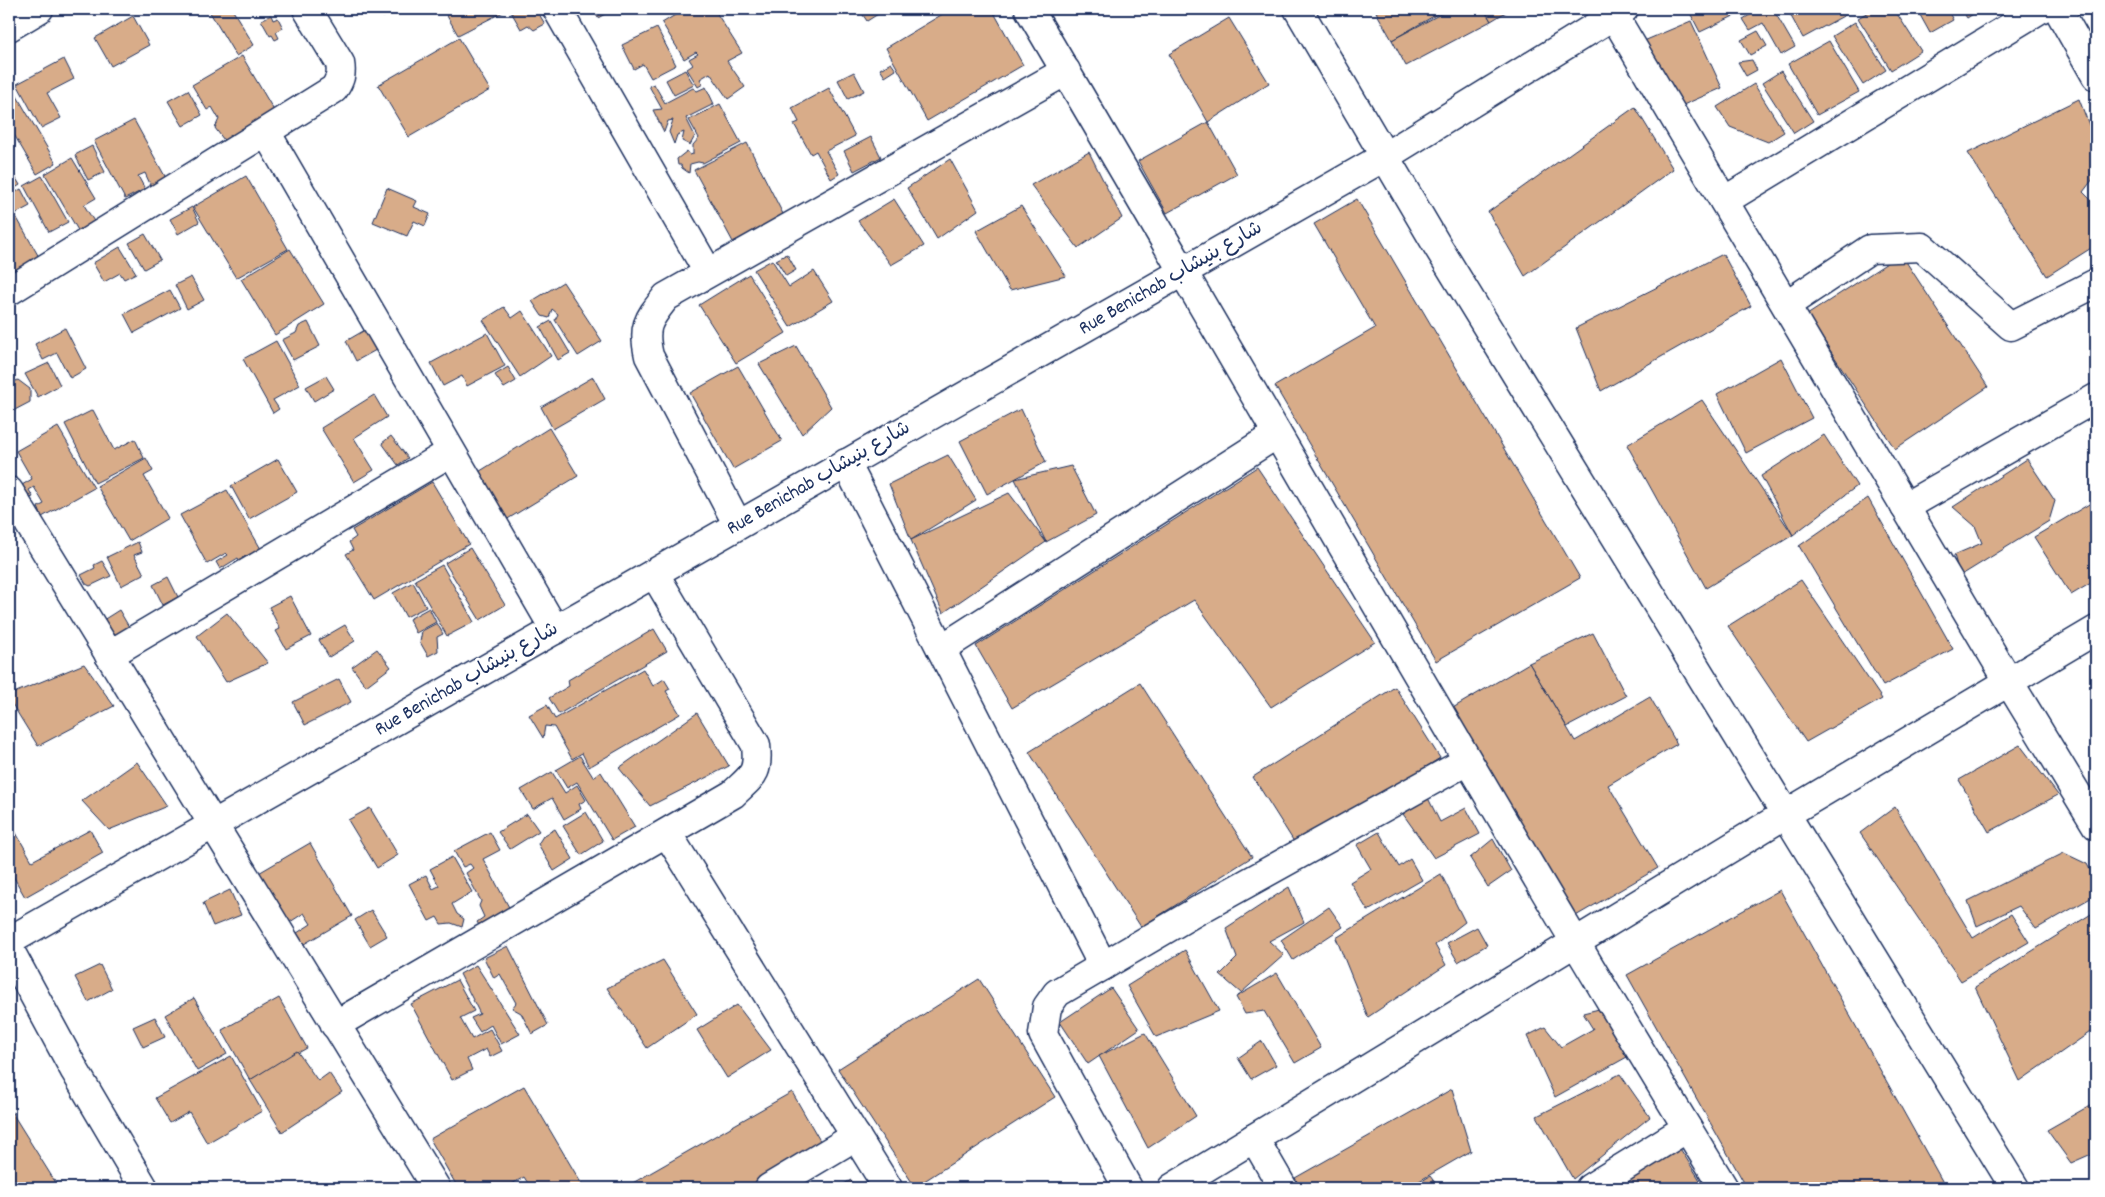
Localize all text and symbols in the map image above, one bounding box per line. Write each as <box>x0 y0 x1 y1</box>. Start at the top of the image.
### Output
street label: Rue Benichab شارع بنيشاب <box>1074 215 1268 343</box>
street label: Rue Benichab شارع بنيشاب <box>722 415 916 543</box>
street label: Rue Benichab شارع بنيشاب <box>370 616 564 744</box>

